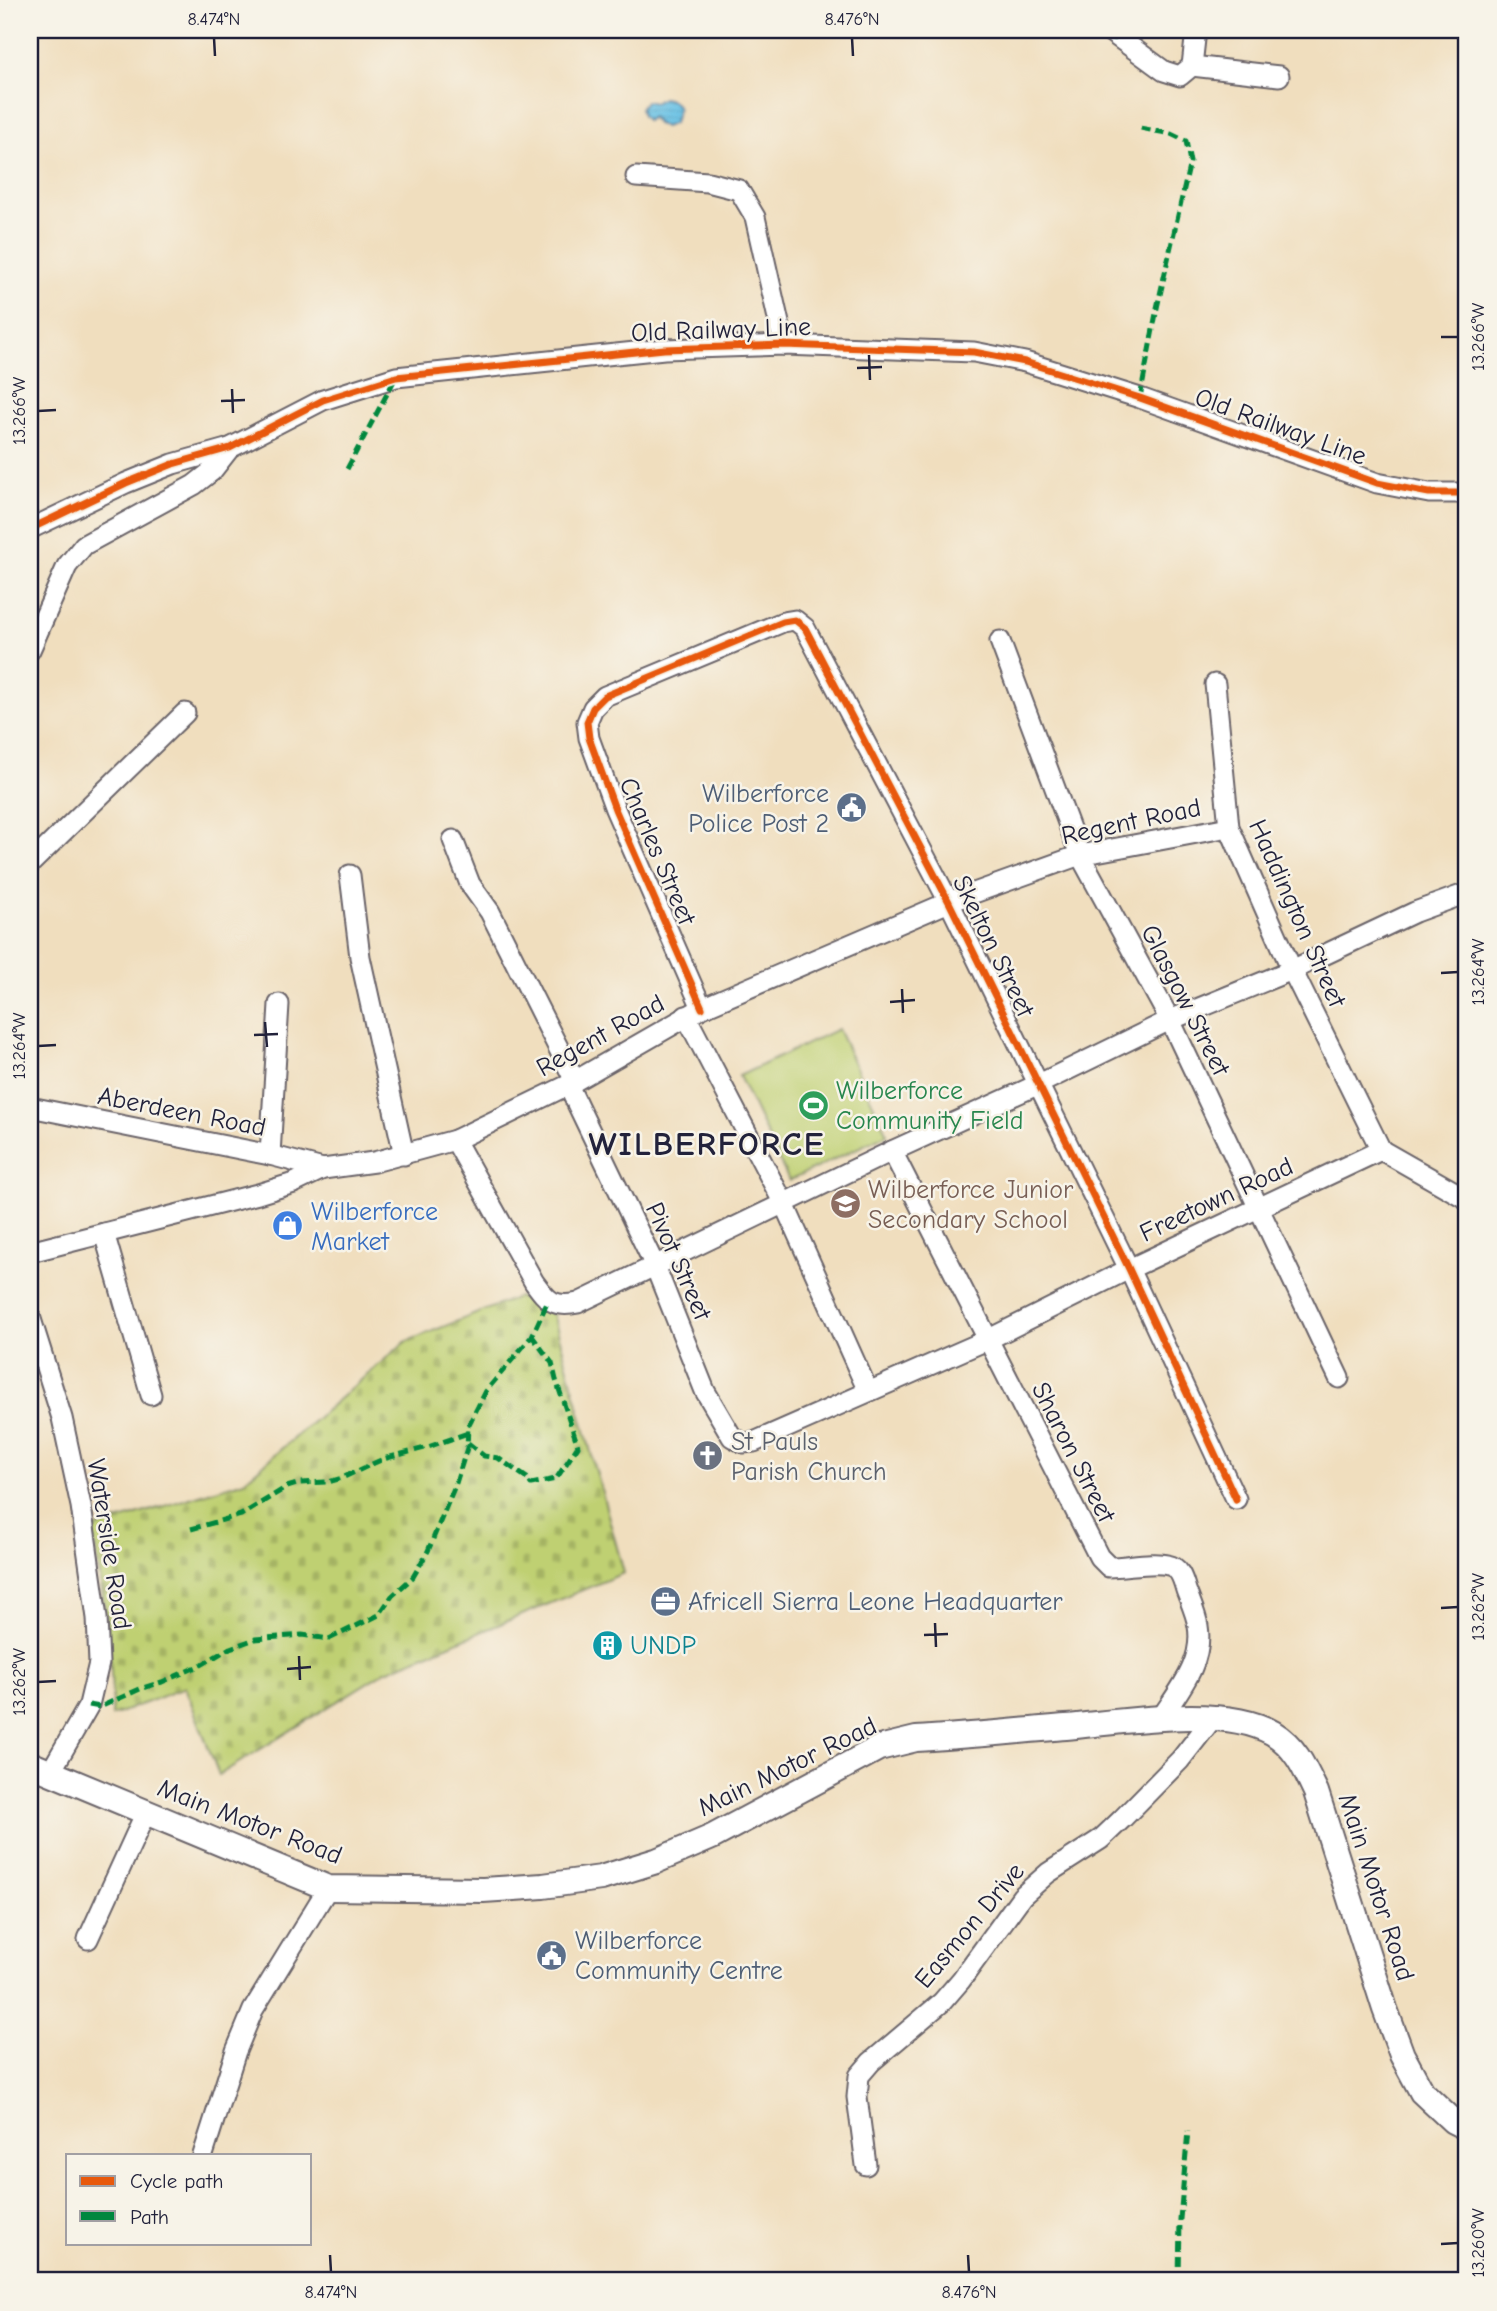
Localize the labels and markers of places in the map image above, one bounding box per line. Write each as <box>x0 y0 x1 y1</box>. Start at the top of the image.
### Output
place label: Wilberforce Police Post 2 <box>688 779 829 839</box>
public building icon: Wilberforce Police Post 2 <box>835 791 869 825</box>
place label: Wilberforce Community Field <box>836 1076 1023 1136</box>
sports icon: Wilberforce Community Field <box>796 1088 830 1122</box>
place label: Wilberforce Junior Secondary School <box>868 1175 1074 1235</box>
school or university icon: Wilberforce Junior Secondary School <box>828 1187 862 1221</box>
place label: Wilberforce Market <box>311 1197 438 1257</box>
shop icon: Wilberforce Market <box>271 1209 305 1243</box>
place label: St Pauls Parish Church <box>731 1427 887 1487</box>
church icon: St Pauls Parish Church <box>691 1439 725 1473</box>
office icon: Africell Sierra Leone Headquarter <box>648 1584 682 1618</box>
place label: Africell Sierra Leone Headquarter <box>688 1587 1063 1617</box>
building icon: UNDP <box>590 1628 624 1662</box>
place label: UNDP <box>630 1631 696 1661</box>
place label: Wilberforce Community Centre <box>575 1926 783 1986</box>
public building icon: Wilberforce Community Centre <box>535 1938 569 1972</box>

